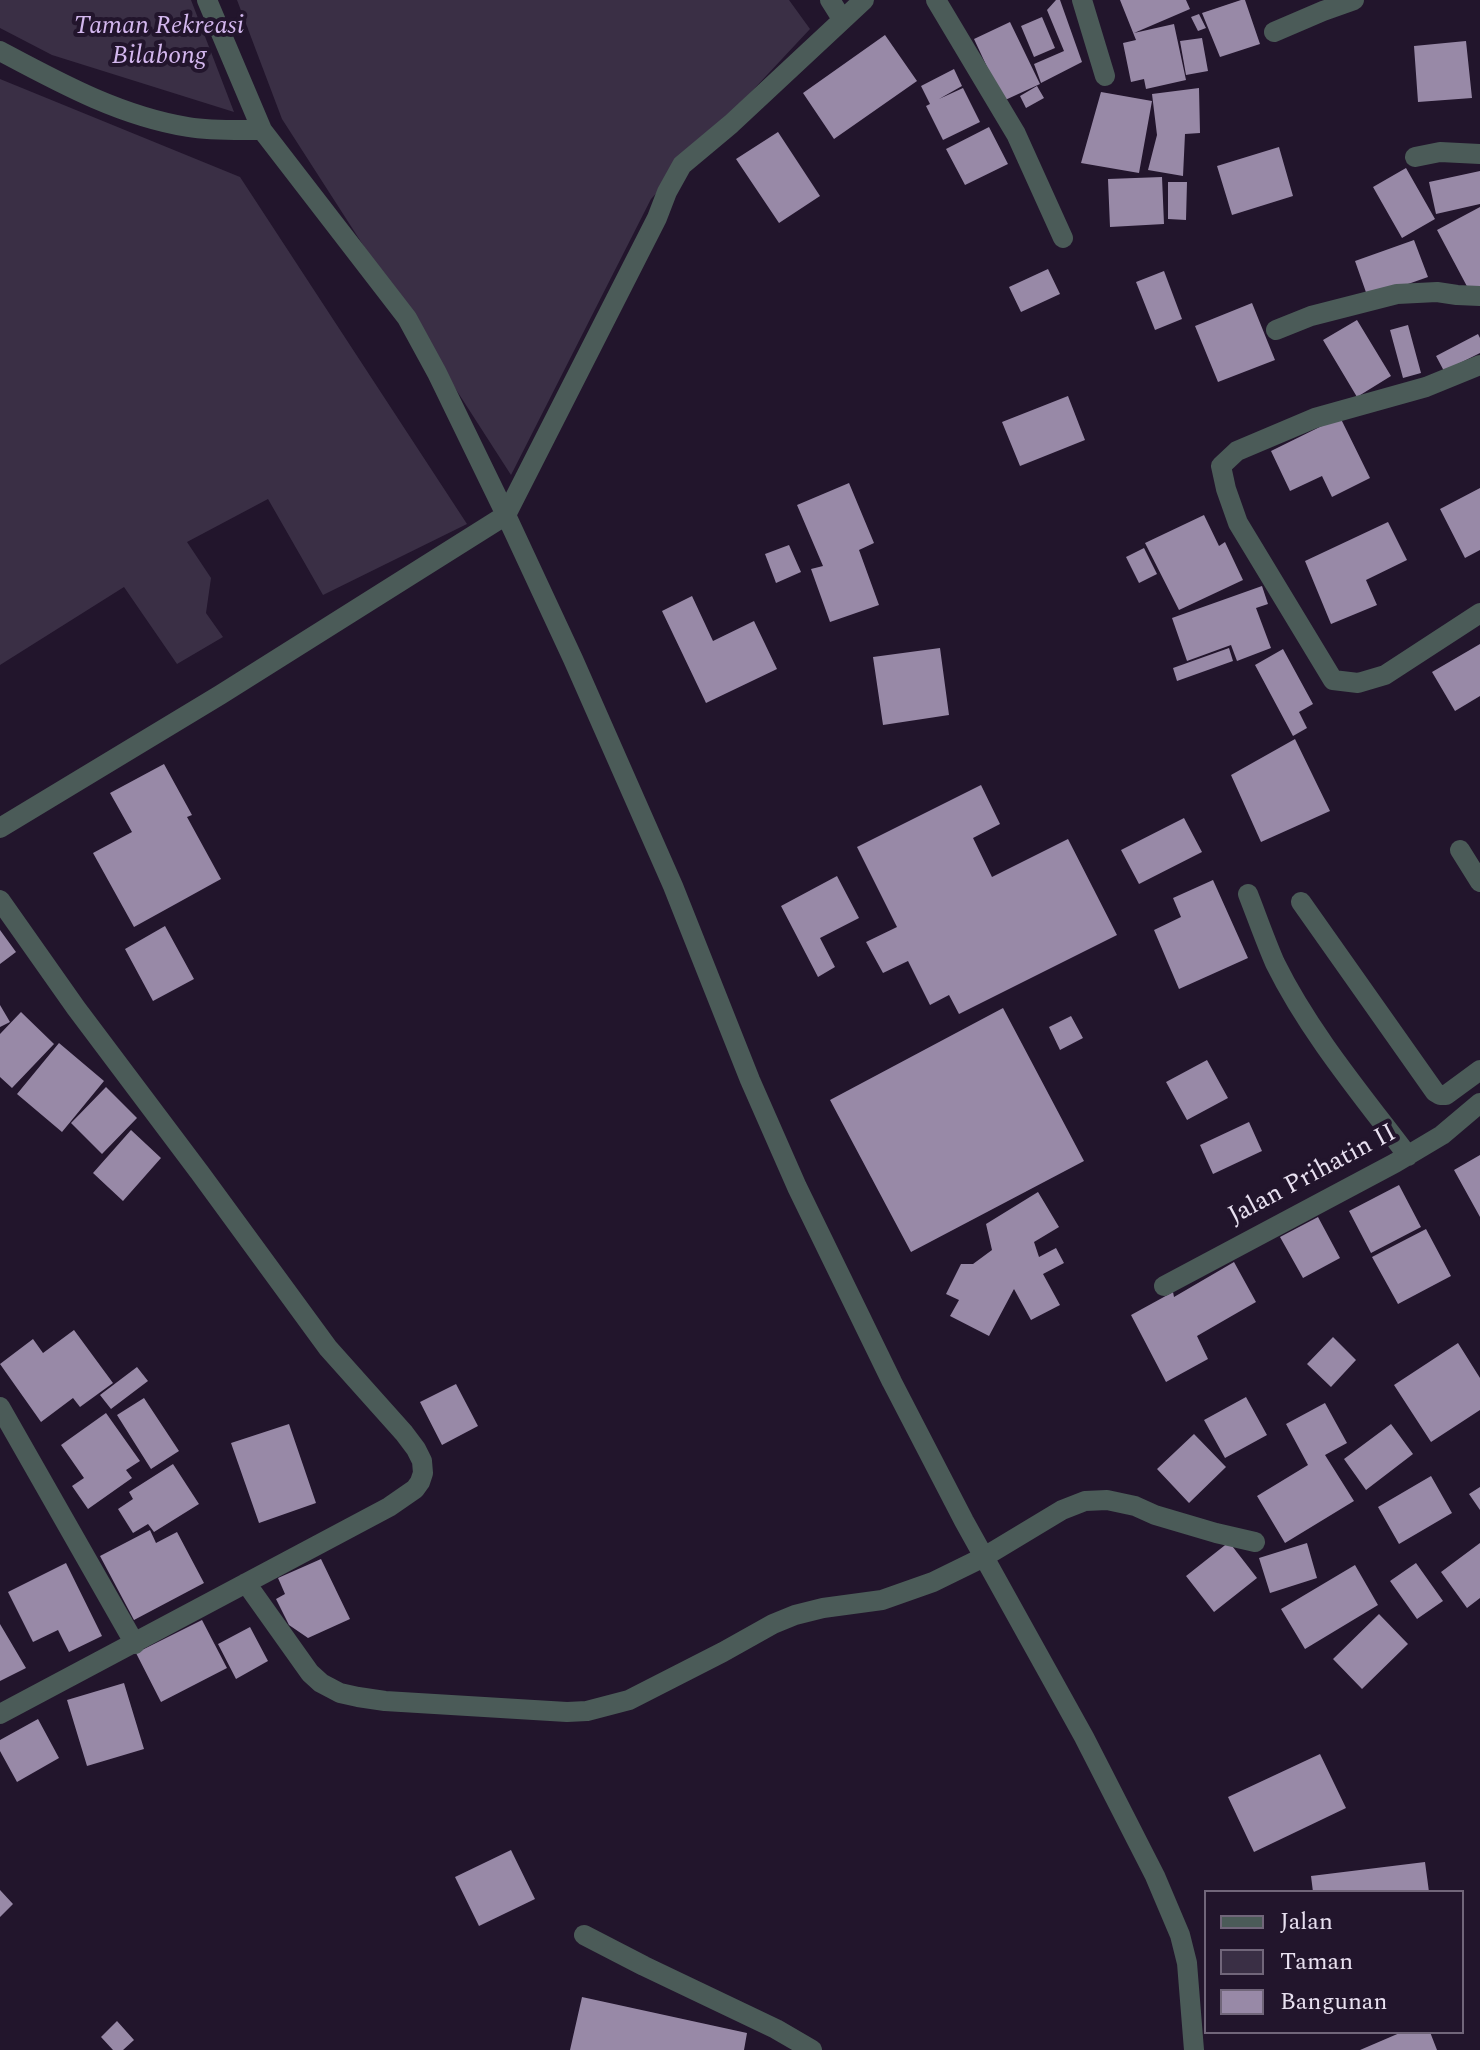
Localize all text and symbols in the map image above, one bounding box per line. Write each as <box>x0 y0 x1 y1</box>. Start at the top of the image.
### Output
park label: Taman Rekreasi Bilabong <box>74 12 244 74</box>
street label: Jalan Prihatin II <box>1224 1119 1402 1233</box>
legend <box>1204 1890 1464 2034</box>
text: Jalan <box>1280 1904 1333 1940</box>
text: Taman <box>1280 1944 1353 1980</box>
text: Bangunan <box>1280 1984 1388 2020</box>

